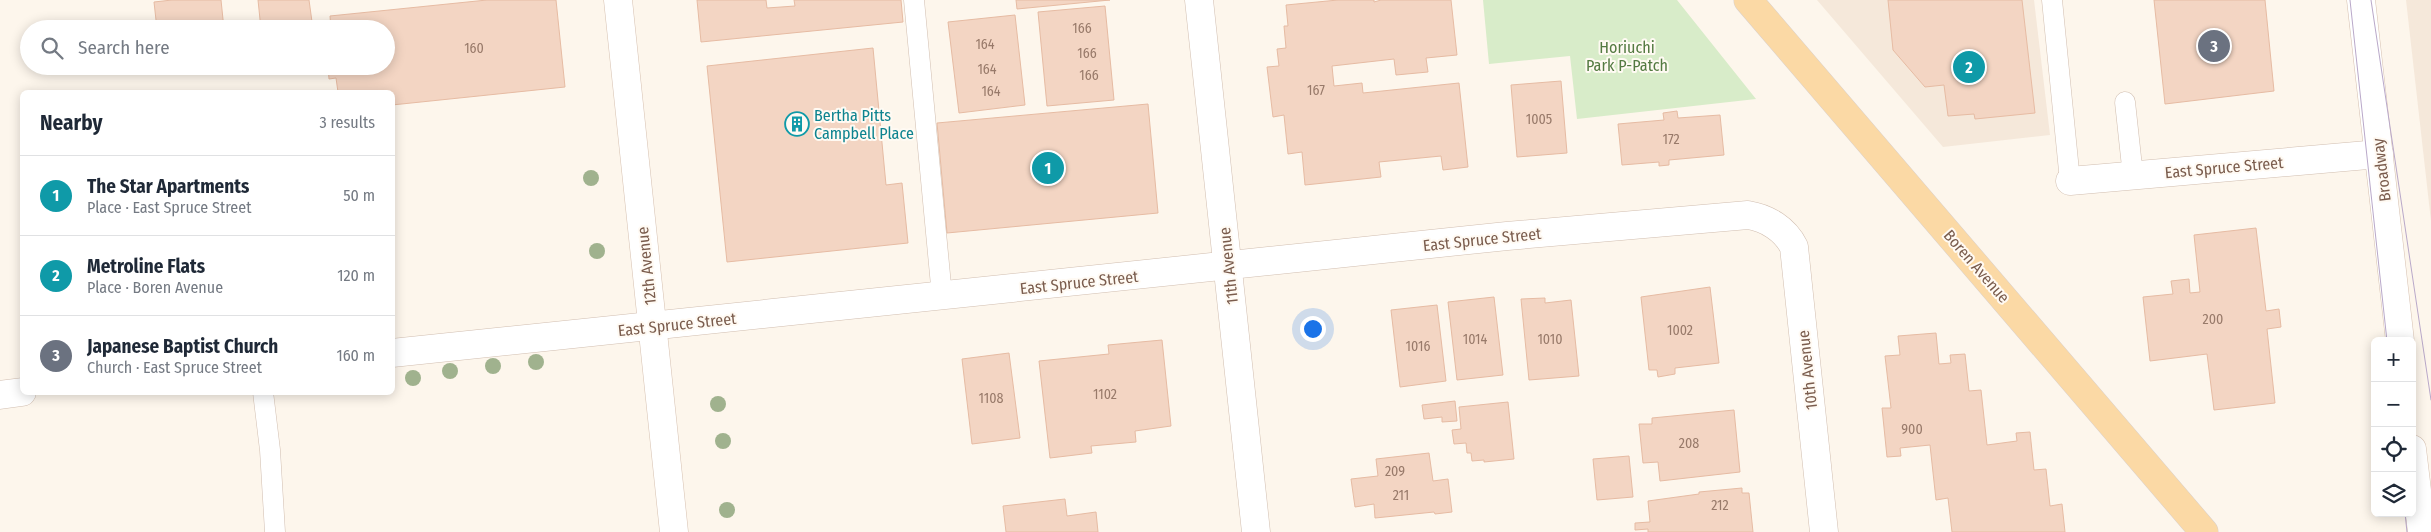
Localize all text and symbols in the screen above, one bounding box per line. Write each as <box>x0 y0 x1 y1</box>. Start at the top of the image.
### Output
search box <box>20 20 395 75</box>
house number: 166 <box>1072 20 1092 37</box>
pin: 3 <box>2198 27 2230 65</box>
icon: search <box>38 34 66 62</box>
text: Search here <box>78 36 170 59</box>
house number: 164 <box>975 36 995 53</box>
park label: Horiuchi Park P-Patch <box>1586 38 1668 75</box>
house number: 160 <box>464 40 484 57</box>
house number: 166 <box>1077 45 1097 62</box>
pin: 2 <box>1953 48 1985 86</box>
house number: 164 <box>977 61 997 78</box>
house number: 166 <box>1079 67 1099 84</box>
house number: 167 <box>1307 82 1325 99</box>
house number: 164 <box>981 83 1001 100</box>
place label: Bertha Pitts Campbell Place <box>814 106 914 143</box>
text: Nearby <box>40 110 102 136</box>
building icon: Bertha Pitts Campbell Place <box>784 111 810 137</box>
house number: 1005 <box>1526 111 1552 128</box>
text: 3 results <box>319 113 375 132</box>
house number: 172 <box>1662 131 1680 148</box>
street label: Broadway <box>2368 136 2395 203</box>
pin: 1 <box>1032 149 1064 187</box>
street label: East Spruce Street <box>2164 153 2285 182</box>
text: The Star Apartments <box>87 175 249 198</box>
text: 1 <box>53 186 59 205</box>
text: 50 m <box>343 186 375 205</box>
text: Place · East Spruce Street <box>87 198 251 217</box>
street label: East Spruce Street <box>1422 224 1543 255</box>
street label: 12th Avenue <box>633 226 660 306</box>
street label: 11th Avenue <box>1215 226 1242 306</box>
street label: Boren Avenue <box>1940 226 2014 307</box>
text: Metroline Flats <box>87 255 205 278</box>
text: 2 <box>52 266 60 285</box>
text: 120 m <box>337 266 375 285</box>
street label: East Spruce Street <box>1019 267 1140 298</box>
text: Place · Boren Avenue <box>87 278 223 297</box>
street label: East Spruce Street <box>617 309 738 340</box>
house number: 200 <box>2203 311 2223 328</box>
your location <box>1300 316 1326 342</box>
house number: 1002 <box>1667 322 1693 339</box>
street label: 10th Avenue <box>1794 329 1821 411</box>
house number: 1014 <box>1463 331 1488 348</box>
house number: 1010 <box>1537 331 1563 348</box>
text: Japanese Baptist Church <box>87 335 278 358</box>
map controls <box>2371 337 2416 517</box>
button: + <box>2371 337 2416 382</box>
house number: 1016 <box>1406 338 1430 355</box>
text: 3 <box>52 346 60 365</box>
text: 160 m <box>336 346 375 365</box>
text: Church · East Spruce Street <box>87 358 262 377</box>
button: − <box>2371 382 2416 427</box>
house number: 1102 <box>1093 386 1117 403</box>
house number: 1108 <box>978 390 1004 407</box>
house number: 900 <box>1901 421 1923 438</box>
button: locate <box>2371 427 2416 472</box>
house number: 208 <box>1679 435 1699 452</box>
house number: 209 <box>1385 463 1405 480</box>
button: layers <box>2371 472 2416 517</box>
house number: 211 <box>1393 487 1409 504</box>
house number: 212 <box>1711 497 1729 514</box>

